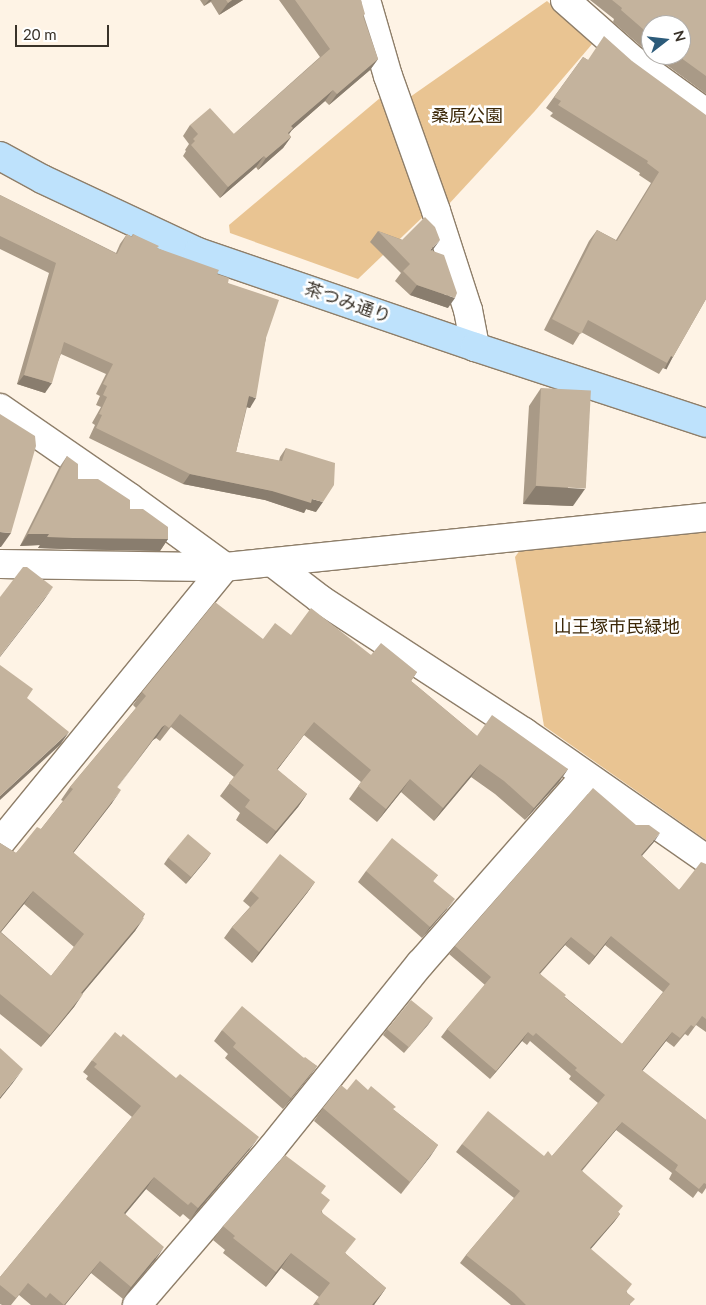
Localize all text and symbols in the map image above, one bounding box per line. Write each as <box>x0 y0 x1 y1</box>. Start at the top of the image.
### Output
scale bar <box>18 15 111 47</box>
north arrow <box>641 15 691 65</box>
text: 20 m <box>23 25 57 43</box>
text: N <box>670 28 690 44</box>
park label: 桑原公園 <box>431 104 503 126</box>
street label: 茶つみ通り <box>302 277 394 327</box>
park label: 山王塚市民緑地 <box>554 615 680 637</box>

